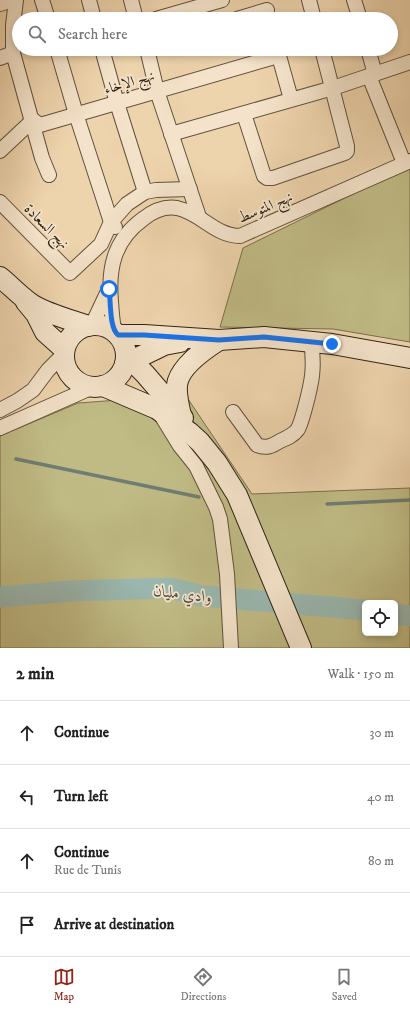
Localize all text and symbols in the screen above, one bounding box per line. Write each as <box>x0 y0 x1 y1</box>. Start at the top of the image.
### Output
search box <box>12 12 398 56</box>
icon: search <box>26 23 48 45</box>
text: Search here <box>58 25 127 44</box>
street label: نهج الإخاء <box>102 66 158 103</box>
street label: نهج المتوسط <box>235 187 297 231</box>
street label: نهج السعادة <box>17 200 73 256</box>
route start <box>100 280 118 298</box>
route end <box>323 335 341 353</box>
water label: وادي مليان <box>152 580 213 609</box>
map controls <box>362 600 398 636</box>
button: locate <box>362 600 398 636</box>
text: 2 min <box>16 663 54 685</box>
text: Walk · 150 m <box>328 666 394 682</box>
icon: ahead <box>16 722 38 744</box>
text: Continue <box>54 723 109 742</box>
text: 30 m <box>370 725 394 741</box>
icon: left <box>16 786 38 808</box>
text: Turn left <box>54 787 108 806</box>
text: 40 m <box>367 789 394 805</box>
text: Continue <box>54 843 109 862</box>
icon: ahead <box>16 850 38 872</box>
text: 80 m <box>368 853 394 869</box>
text: Rue de Tunis <box>54 862 121 878</box>
icon: arrive <box>16 914 38 936</box>
text: Arrive at destination <box>54 915 174 934</box>
tab: Map <box>53 966 75 1004</box>
tab: Directions <box>181 966 226 1004</box>
tab: Saved <box>332 966 357 1004</box>

